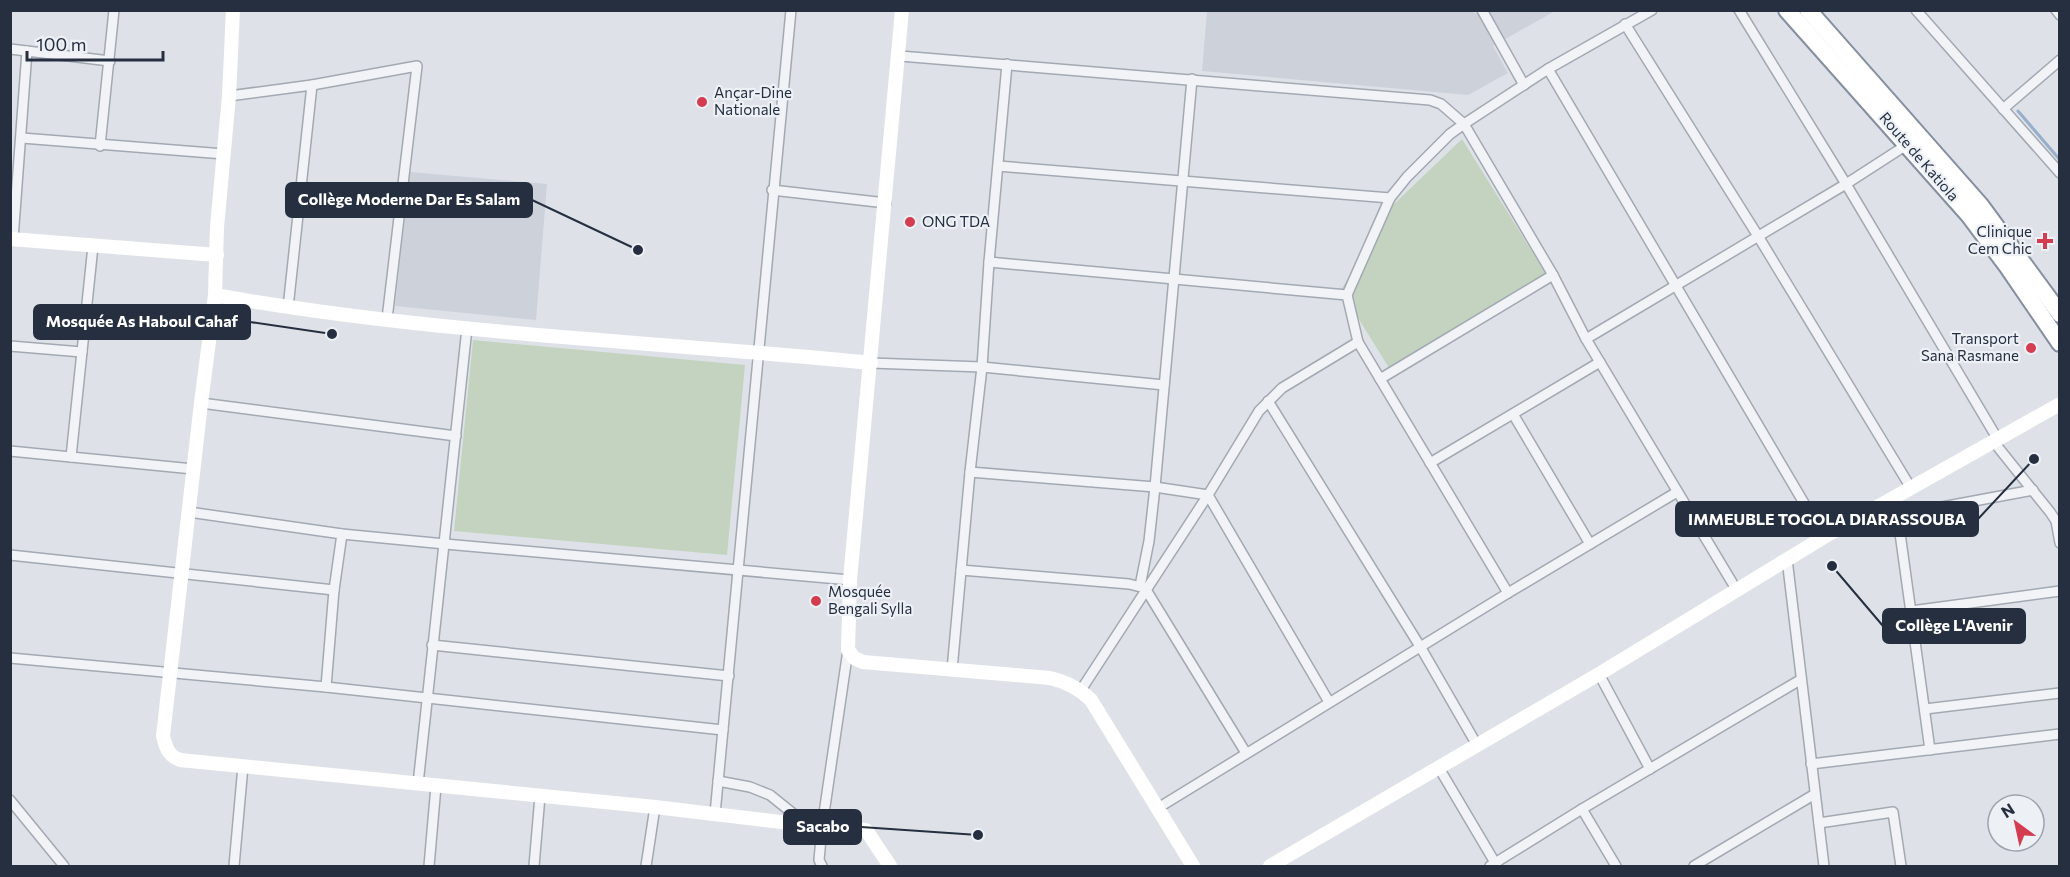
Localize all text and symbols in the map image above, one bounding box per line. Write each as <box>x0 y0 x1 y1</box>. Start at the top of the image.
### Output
scale bar <box>27 24 164 62</box>
text: 100 m <box>36 33 86 55</box>
place label: Ançar-Dine Nationale <box>714 83 792 118</box>
marker: Ançar-Dine Nationale <box>695 95 709 109</box>
street label: Route de Katiola <box>1876 108 1963 204</box>
callout: Collège Moderne Dar Es Salam <box>286 183 532 217</box>
text: Collège Moderne Dar Es Salam <box>298 189 520 208</box>
place label: ONG TDA <box>922 212 990 230</box>
marker: ONG TDA <box>903 215 917 229</box>
place label: Clinique Cem Chic <box>1968 222 2032 257</box>
marker: Clinique Cem Chic <box>2036 232 2054 250</box>
callout: Mosquée As Haboul Cahaf <box>34 305 250 339</box>
text: Mosquée As Haboul Cahaf <box>46 311 239 330</box>
place label: Transport Sana Rasmane <box>1921 329 2019 364</box>
marker: Transport Sana Rasmane <box>2024 341 2038 355</box>
callout: IMMEUBLE TOGOLA DIARASSOUBA <box>1676 502 1978 536</box>
text: IMMEUBLE TOGOLA DIARASSOUBA <box>1688 509 1966 528</box>
place label: Mosquée Bengali Sylla <box>828 582 912 617</box>
marker: Mosquée Bengali Sylla <box>809 594 823 608</box>
callout: Collège L'Avenir <box>1883 609 2025 643</box>
text: Collège L'Avenir <box>1895 615 2013 634</box>
north arrow <box>1986 793 2046 853</box>
text: N <box>1997 799 2018 821</box>
callout: Sacabo <box>784 810 861 844</box>
text: Sacabo <box>796 816 850 835</box>

